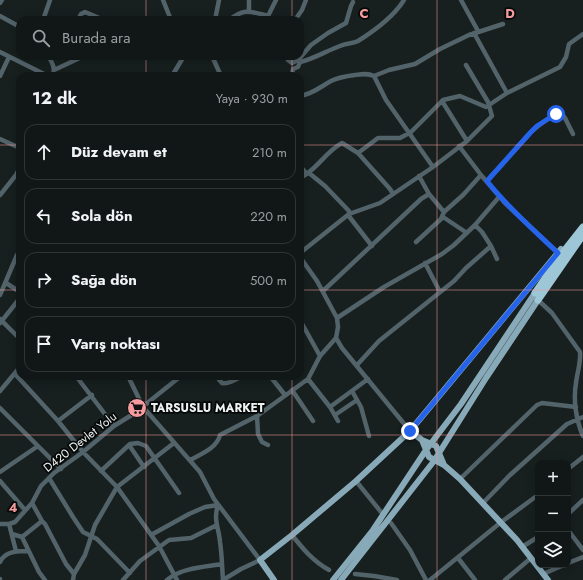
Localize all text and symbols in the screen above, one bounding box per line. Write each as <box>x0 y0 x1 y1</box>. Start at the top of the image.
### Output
text: C <box>359 4 369 23</box>
text: D <box>505 4 515 23</box>
search box <box>16 16 304 60</box>
icon: search <box>30 27 52 49</box>
text: Burada ara <box>62 27 130 49</box>
text: 12 dk <box>32 86 77 110</box>
text: Yaya · 930 m <box>216 89 288 108</box>
route start <box>547 105 565 123</box>
icon: ahead <box>33 141 55 163</box>
text: Düz devam et <box>71 141 167 163</box>
text: 210 m <box>252 143 287 162</box>
icon: left <box>33 205 55 227</box>
text: Sola dön <box>71 205 133 227</box>
text: 220 m <box>250 207 287 226</box>
icon: right <box>33 269 55 291</box>
text: Sağa dön <box>71 269 137 291</box>
text: 500 m <box>250 271 287 290</box>
icon: arrive <box>33 333 55 355</box>
text: Varış noktası <box>71 333 160 355</box>
supermarket icon: TARSUSLU MARKET <box>126 397 148 419</box>
place label: TARSUSLU MARKET <box>151 399 265 417</box>
street label: D420 Devlet Yolu <box>39 408 121 476</box>
route end <box>401 422 419 440</box>
map controls <box>535 460 571 568</box>
button: + <box>535 460 571 496</box>
button: − <box>535 496 571 532</box>
text: 4 <box>8 498 18 517</box>
button: layers <box>535 532 571 568</box>

